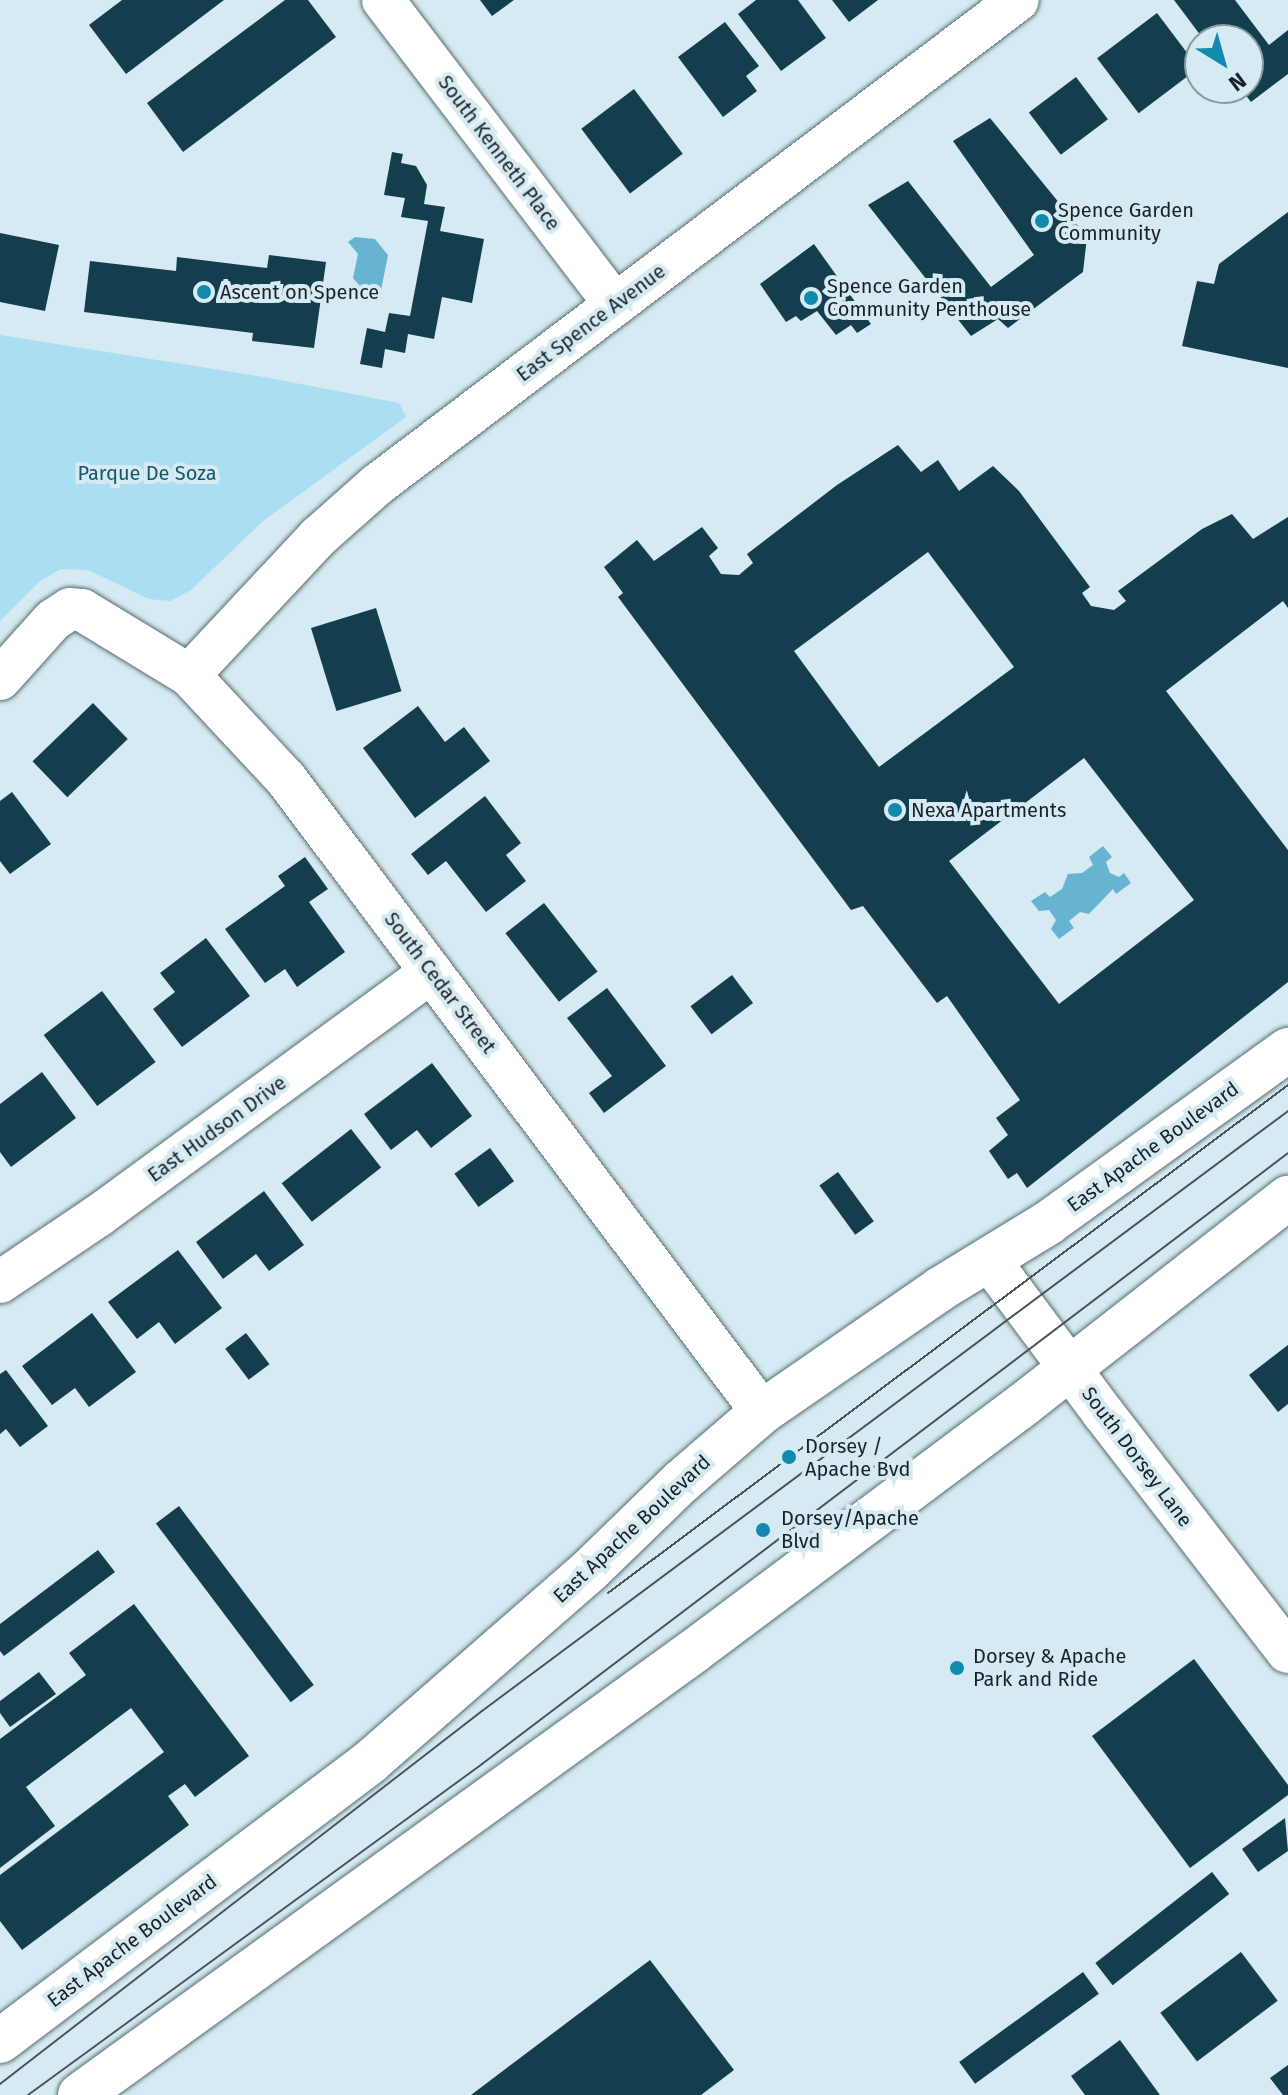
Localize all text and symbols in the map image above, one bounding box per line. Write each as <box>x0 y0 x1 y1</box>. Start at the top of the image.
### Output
north arrow <box>1184 24 1264 104</box>
text: N <box>1224 67 1251 97</box>
street label: South Kenneth Place <box>433 71 565 235</box>
place label: Spence Garden Community <box>1058 198 1194 245</box>
marker: Spence Garden Community <box>1033 212 1051 230</box>
street label: East Spence Avenue <box>512 259 670 387</box>
place label: Spence Garden Community Penthouse <box>827 274 1031 321</box>
place label: Ascent on Spence <box>220 280 379 304</box>
marker: Ascent on Spence <box>195 283 213 301</box>
marker: Spence Garden Community Penthouse <box>802 289 820 307</box>
park label: Parque De Soza <box>77 461 217 485</box>
place label: Nexa Apartments <box>911 798 1066 822</box>
marker: Nexa Apartments <box>886 801 904 819</box>
street label: South Cedar Street <box>379 908 501 1058</box>
street label: East Hudson Drive <box>143 1071 291 1187</box>
street label: East Apache Boulevard <box>1063 1077 1243 1217</box>
street label: South Dorsey Lane <box>1077 1382 1197 1532</box>
place label: Dorsey / Apache Bvd <box>805 1434 910 1481</box>
marker: Dorsey / Apache Bvd <box>780 1448 798 1466</box>
street label: East Apache Boulevard <box>548 1450 716 1608</box>
place label: Dorsey/Apache Blvd <box>781 1506 919 1553</box>
marker: Dorsey/Apache Blvd <box>752 1519 774 1541</box>
place label: Dorsey & Apache Park and Ride <box>973 1644 1126 1691</box>
marker: Dorsey & Apache Park and Ride <box>948 1659 966 1677</box>
street label: East Apache Boulevard <box>43 1869 221 2013</box>

